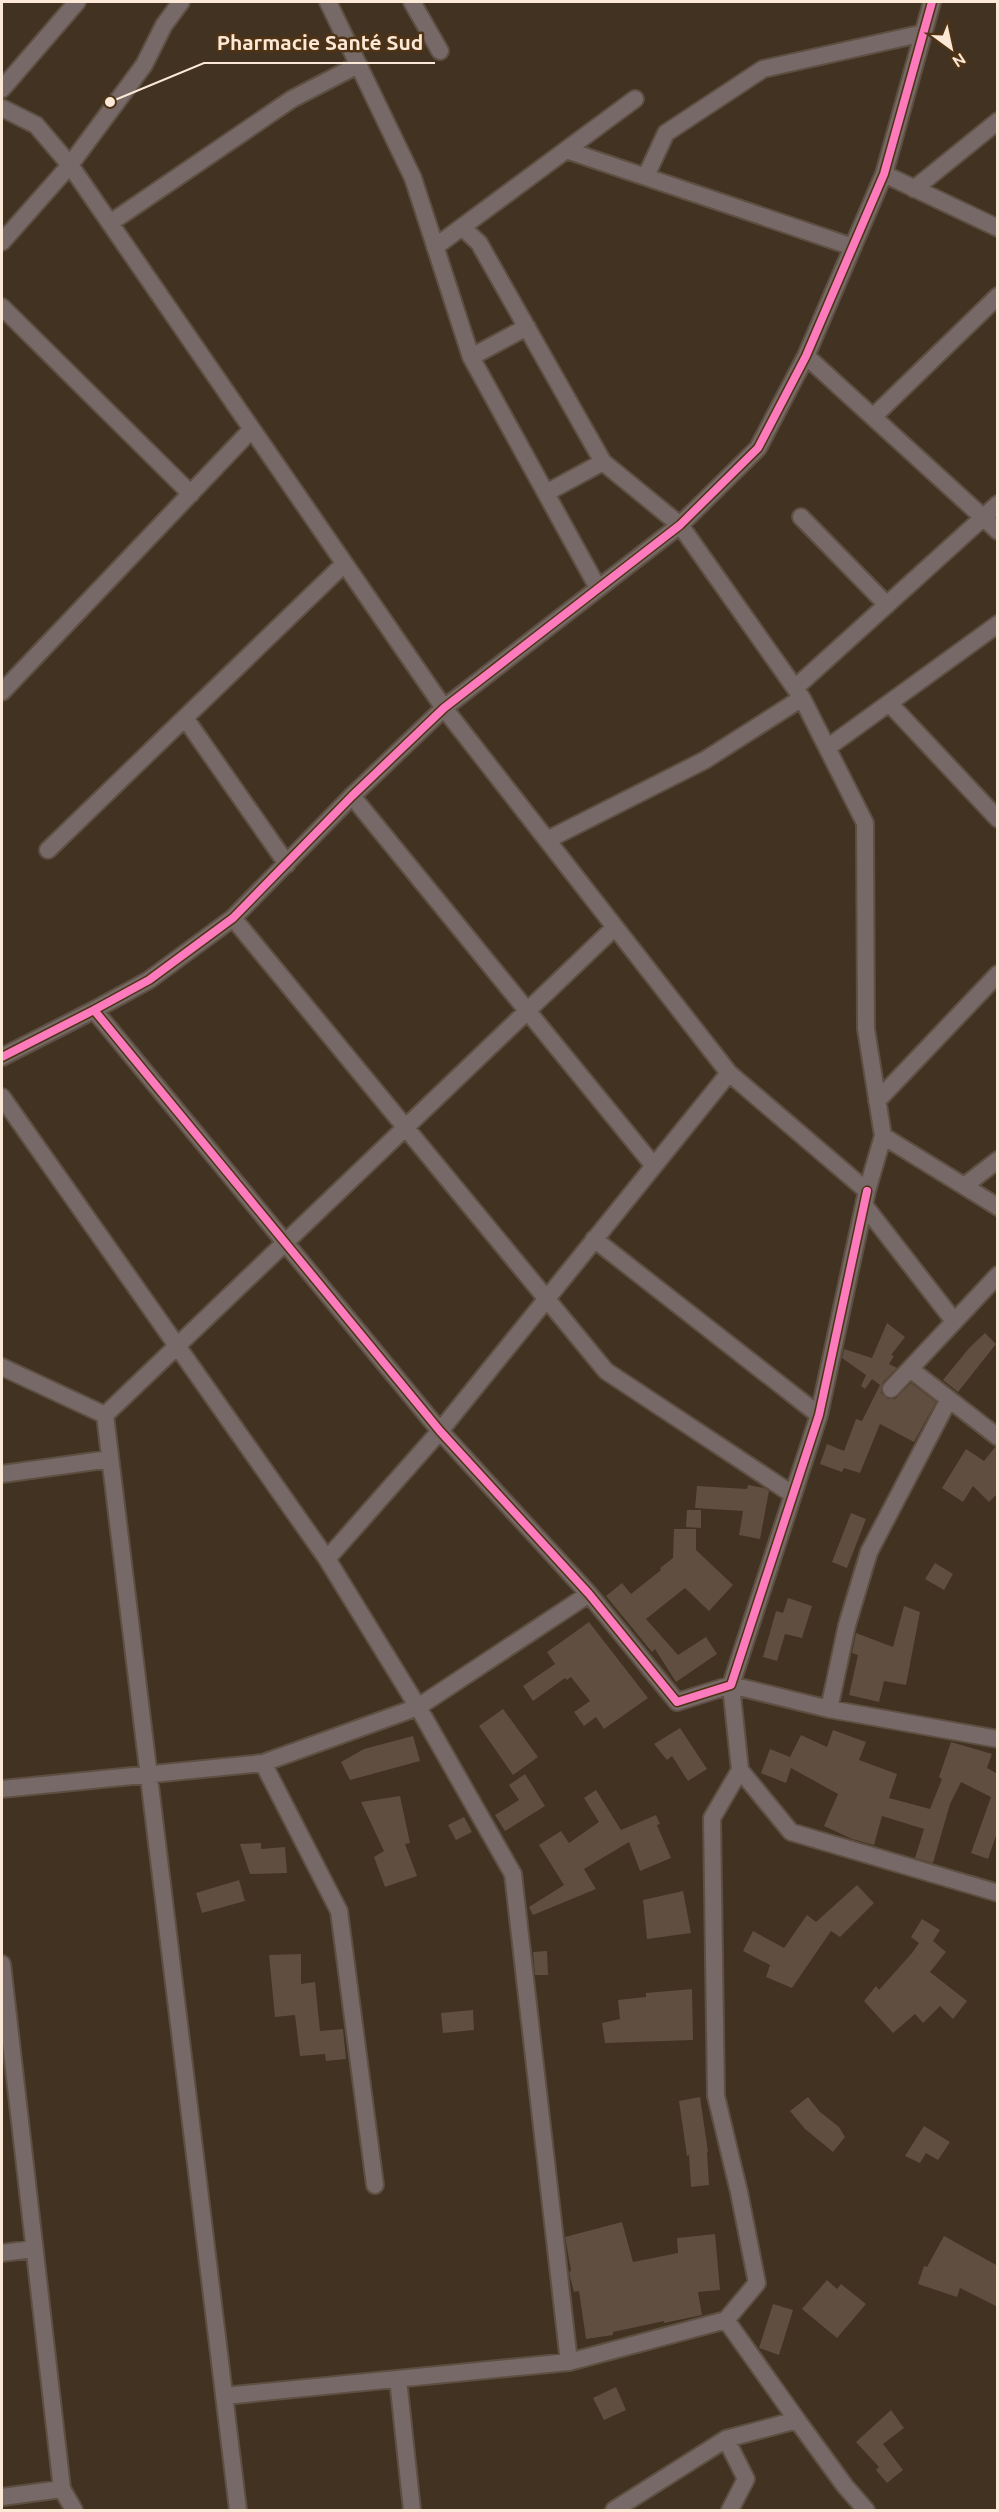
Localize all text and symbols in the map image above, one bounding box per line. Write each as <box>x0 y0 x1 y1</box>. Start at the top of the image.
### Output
north arrow <box>921 18 981 78</box>
callout: Pharmacie Santé Sud <box>204 24 435 63</box>
text: Pharmacie Santé Sud <box>217 30 423 54</box>
text: N <box>949 50 969 71</box>

